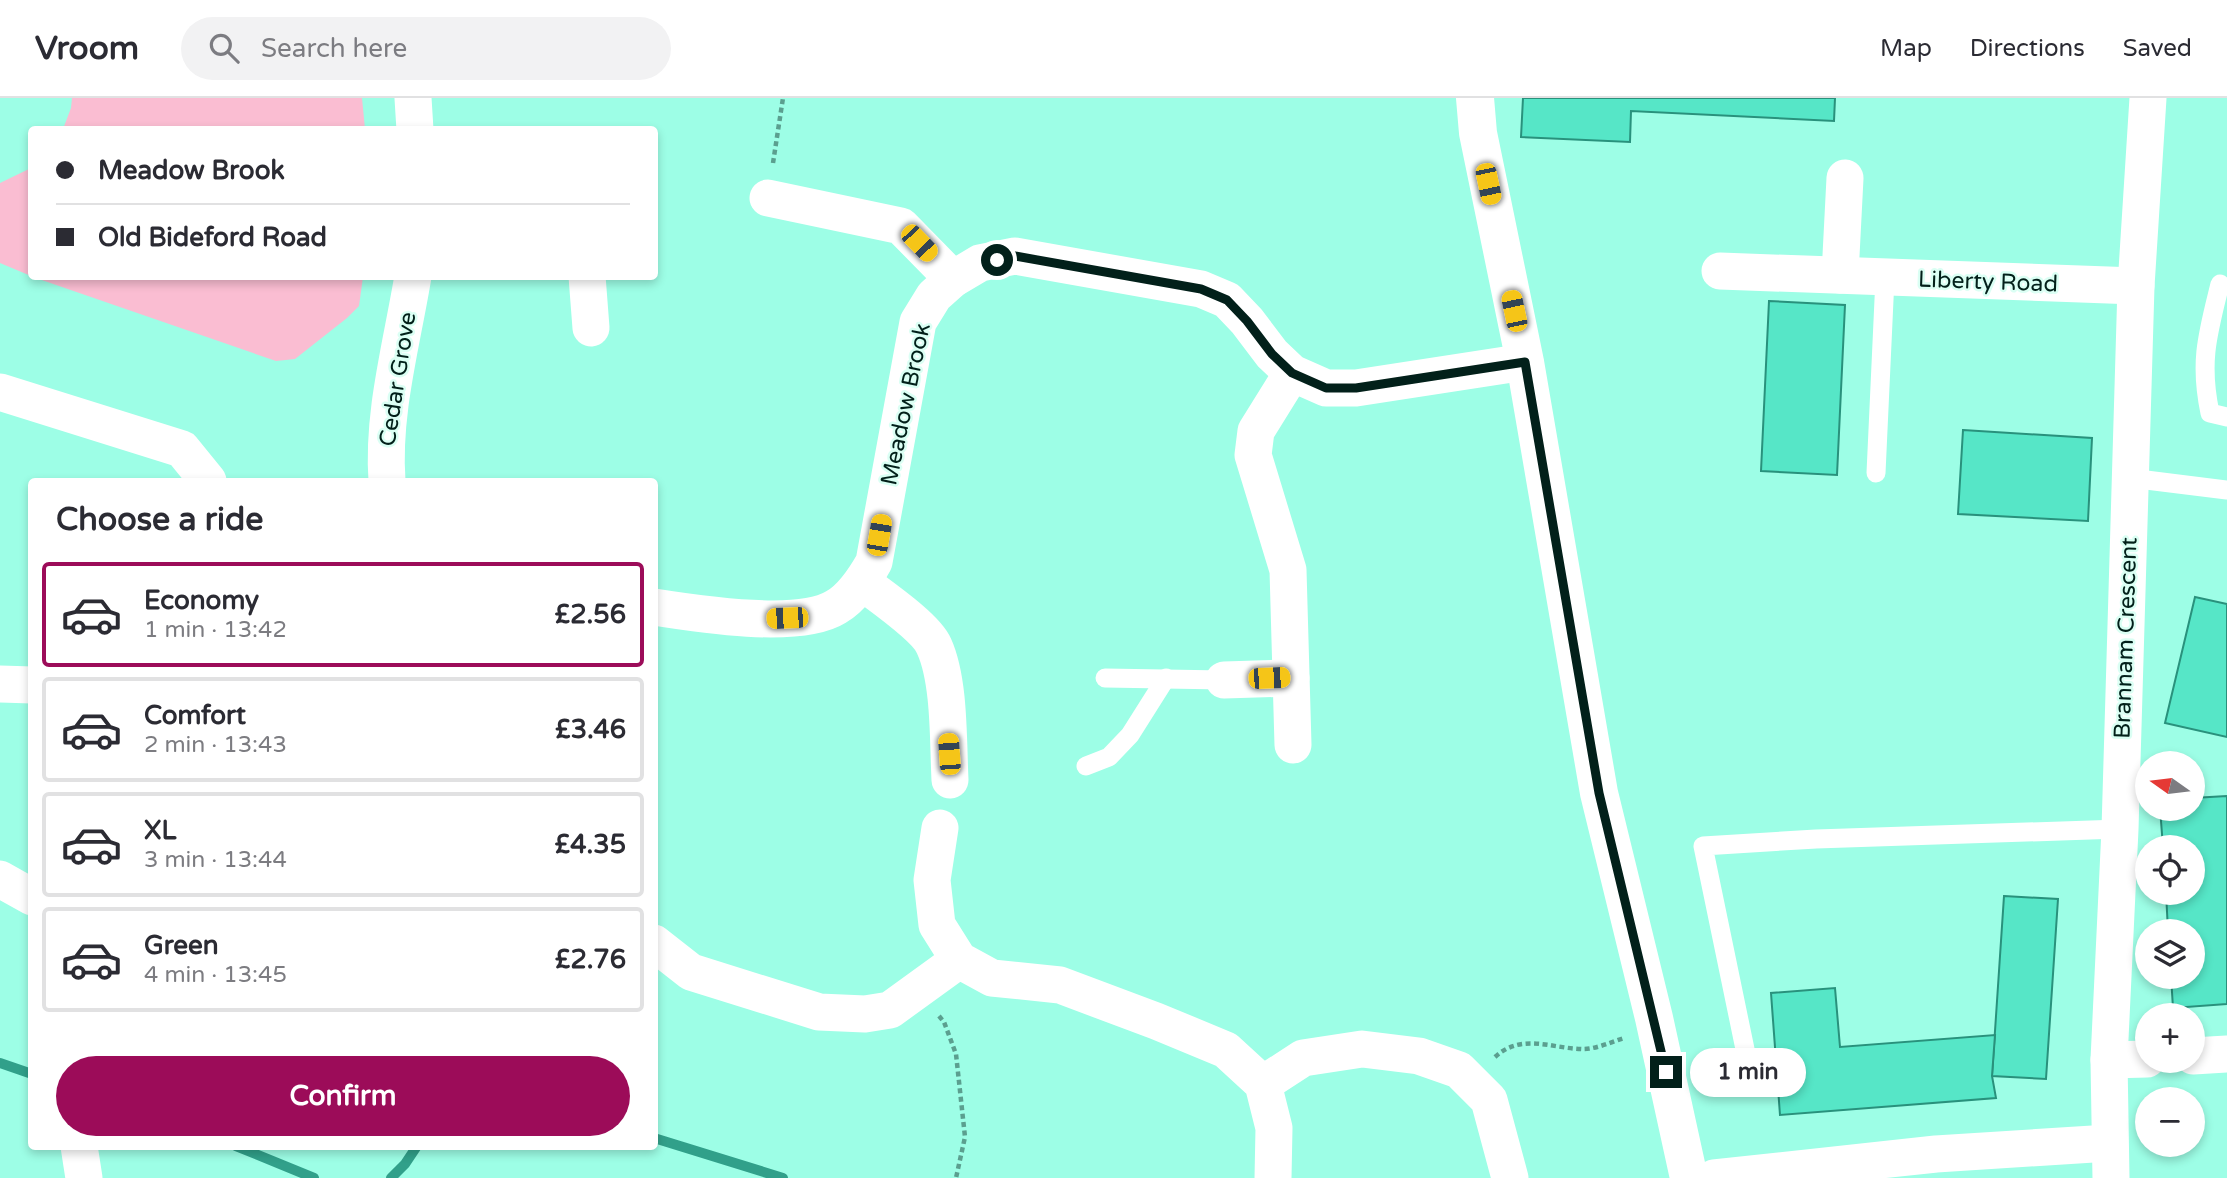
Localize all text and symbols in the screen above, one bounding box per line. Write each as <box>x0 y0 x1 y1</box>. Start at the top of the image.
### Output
search box <box>181 17 671 80</box>
text: Vroom <box>35 29 139 68</box>
icon: search <box>205 29 243 67</box>
text: Search here <box>261 33 407 64</box>
text: Map <box>1880 34 1932 63</box>
text: Directions <box>1970 34 2085 63</box>
text: Saved <box>2123 34 2192 63</box>
text: Meadow Brook <box>98 155 285 186</box>
car <box>1474 161 1503 207</box>
car <box>897 221 942 265</box>
text: Old Bideford Road <box>98 222 327 253</box>
route start <box>981 244 1013 276</box>
street label: Liberty Road <box>1917 266 2058 298</box>
car <box>1500 288 1529 334</box>
street label: Cedar Grove <box>374 310 422 448</box>
street label: Meadow Brook <box>875 321 937 488</box>
text: Choose a ride <box>56 501 263 539</box>
car <box>866 512 893 558</box>
street label: Brannam Crescent <box>2108 537 2144 739</box>
icon: car <box>60 583 123 646</box>
text: Economy <box>144 585 259 616</box>
text: £2.56 <box>555 599 626 630</box>
car <box>766 607 809 629</box>
text: 1 min · 13:42 <box>144 616 287 644</box>
car <box>1248 667 1291 689</box>
icon: car <box>60 698 123 761</box>
text: Comfort <box>144 700 246 731</box>
text: £3.46 <box>555 714 626 745</box>
text: 2 min · 13:43 <box>144 731 287 759</box>
car <box>938 732 961 776</box>
north arrow <box>2135 751 2205 821</box>
map controls <box>2135 751 2205 1157</box>
icon: car <box>60 813 123 876</box>
text: XL <box>144 815 176 846</box>
text: £4.35 <box>555 829 626 860</box>
button: locate <box>2135 835 2205 905</box>
text: 3 min · 13:44 <box>144 846 287 874</box>
button: layers <box>2135 919 2205 989</box>
icon: car <box>60 928 123 991</box>
text: Green <box>144 930 219 961</box>
text: £2.76 <box>555 944 626 975</box>
text: 4 min · 13:45 <box>144 961 287 989</box>
button: + <box>2135 1003 2205 1073</box>
callout: 1 min <box>1690 1048 1806 1096</box>
button: Confirm <box>56 1056 630 1136</box>
route end <box>1650 1056 1682 1088</box>
text: 1 min <box>1717 1058 1779 1086</box>
button: − <box>2135 1087 2205 1157</box>

